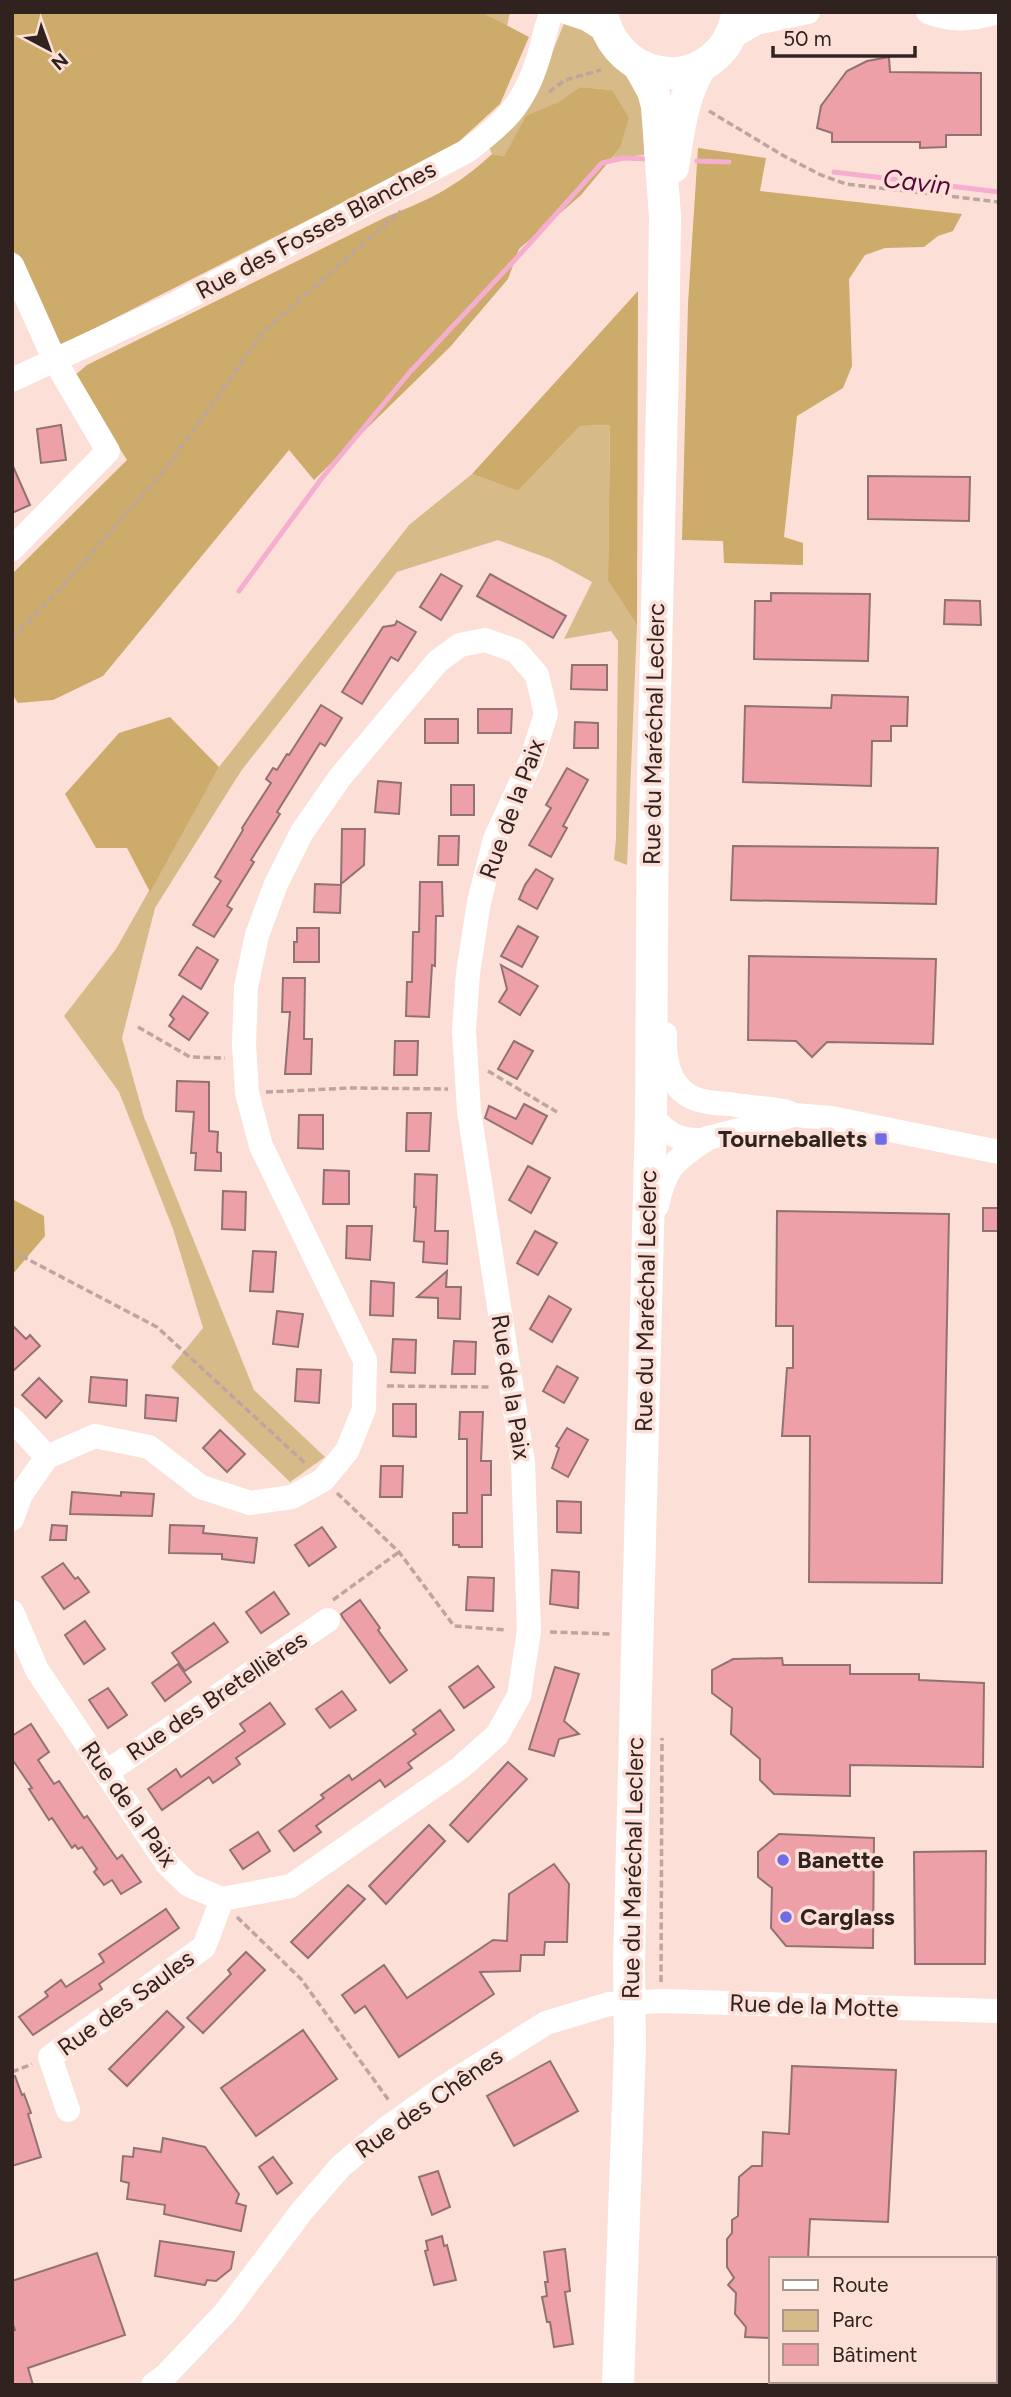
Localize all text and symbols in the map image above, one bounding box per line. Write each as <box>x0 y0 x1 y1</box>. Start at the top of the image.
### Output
north arrow <box>14 14 84 84</box>
scale bar <box>773 14 915 58</box>
text: 50 m <box>783 26 832 51</box>
text: N <box>47 48 73 75</box>
street label: Rue des Fosses Blanches <box>191 154 441 305</box>
water label: Cavin <box>881 162 953 202</box>
street label: Rue du Maréchal Leclerc <box>637 603 670 865</box>
street label: Rue de la Paix <box>473 734 550 883</box>
place label: Tourneballets <box>718 1124 867 1153</box>
marker: Tourneballets <box>873 1131 889 1147</box>
street label: Rue du Maréchal Leclerc <box>629 1170 662 1432</box>
street label: Rue de la Paix <box>486 1312 537 1462</box>
street label: Rue des Bretellières <box>121 1624 312 1767</box>
street label: Rue de la Paix <box>75 1735 184 1873</box>
street label: Rue du Maréchal Leclerc <box>616 1737 649 1999</box>
place label: Banette <box>797 1845 884 1874</box>
marker: Banette <box>775 1852 791 1868</box>
place label: Carglass <box>800 1902 895 1931</box>
marker: Carglass <box>778 1909 794 1925</box>
street label: Rue des Saules <box>52 1943 200 2062</box>
street label: Rue de la Motte <box>729 1988 899 2023</box>
street label: Rue des Chênes <box>349 2041 508 2164</box>
legend <box>769 2257 997 2383</box>
text: Route <box>832 2272 888 2297</box>
text: Parc <box>832 2307 873 2332</box>
text: Bâtiment <box>832 2342 917 2367</box>

